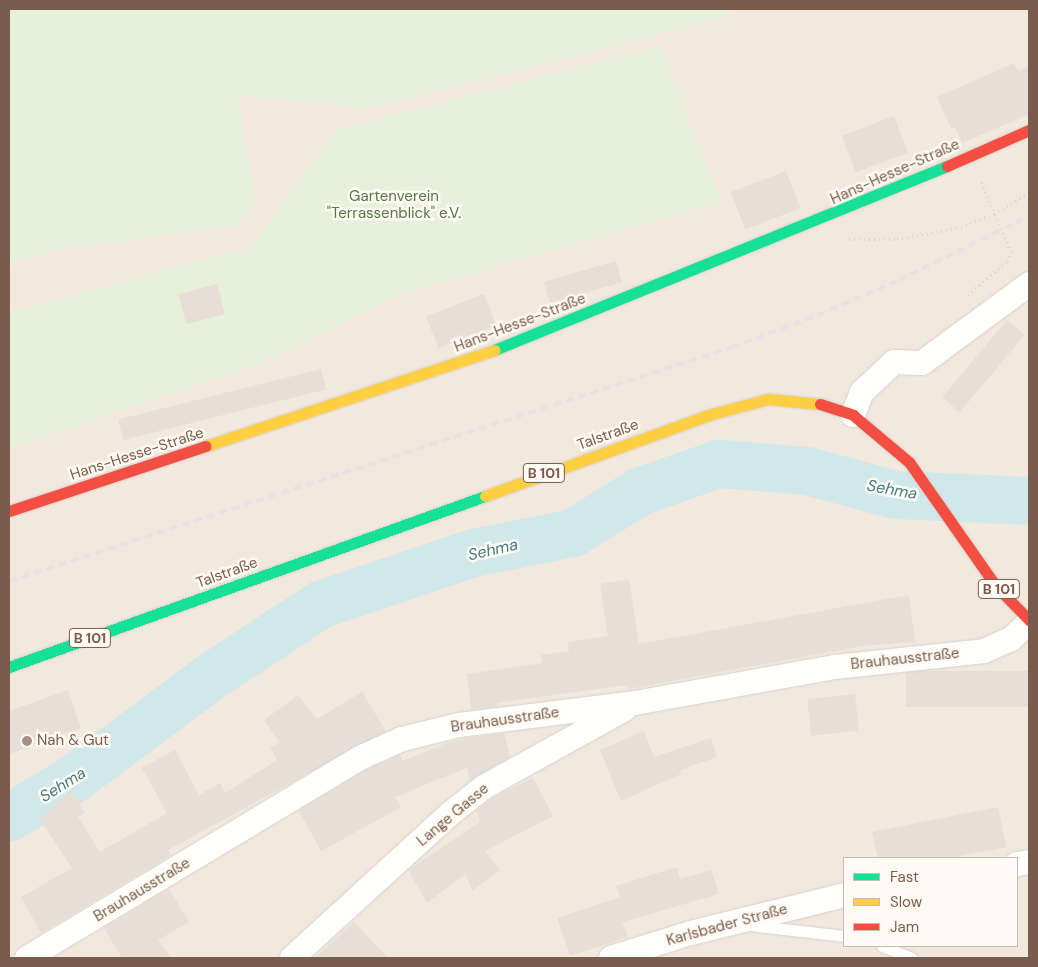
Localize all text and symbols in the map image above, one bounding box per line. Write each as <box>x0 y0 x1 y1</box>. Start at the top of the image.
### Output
street label: Hans-Hesse-Straße <box>828 135 962 209</box>
park label: Gartenverein "Terrassenblick" e.V. <box>327 187 461 222</box>
street label: Hans-Hesse-Straße <box>452 290 588 356</box>
street label: Talstraße <box>575 416 641 454</box>
street label: Hans-Hesse-Straße <box>68 424 206 484</box>
road number: B 101 <box>523 462 565 484</box>
water label: Sehma <box>865 476 919 504</box>
water label: Sehma <box>466 535 520 565</box>
street label: Talstraße <box>194 554 260 592</box>
road number: B 101 <box>978 578 1020 600</box>
road number: B 101 <box>69 626 111 650</box>
street label: Brauhausstraße <box>850 644 960 674</box>
street label: Brauhausstraße <box>450 703 560 737</box>
place label: Nah & Gut <box>37 732 109 750</box>
marker: Nah & Gut <box>21 735 33 747</box>
water label: Sehma <box>36 763 90 807</box>
street label: Lange Gasse <box>413 780 493 850</box>
street label: Brauhausstraße <box>91 854 193 926</box>
legend <box>843 857 1018 947</box>
text: Fast <box>890 867 919 887</box>
text: Slow <box>890 892 922 912</box>
street label: Karlsbader Straße <box>665 900 789 950</box>
text: Jam <box>890 917 919 937</box>

